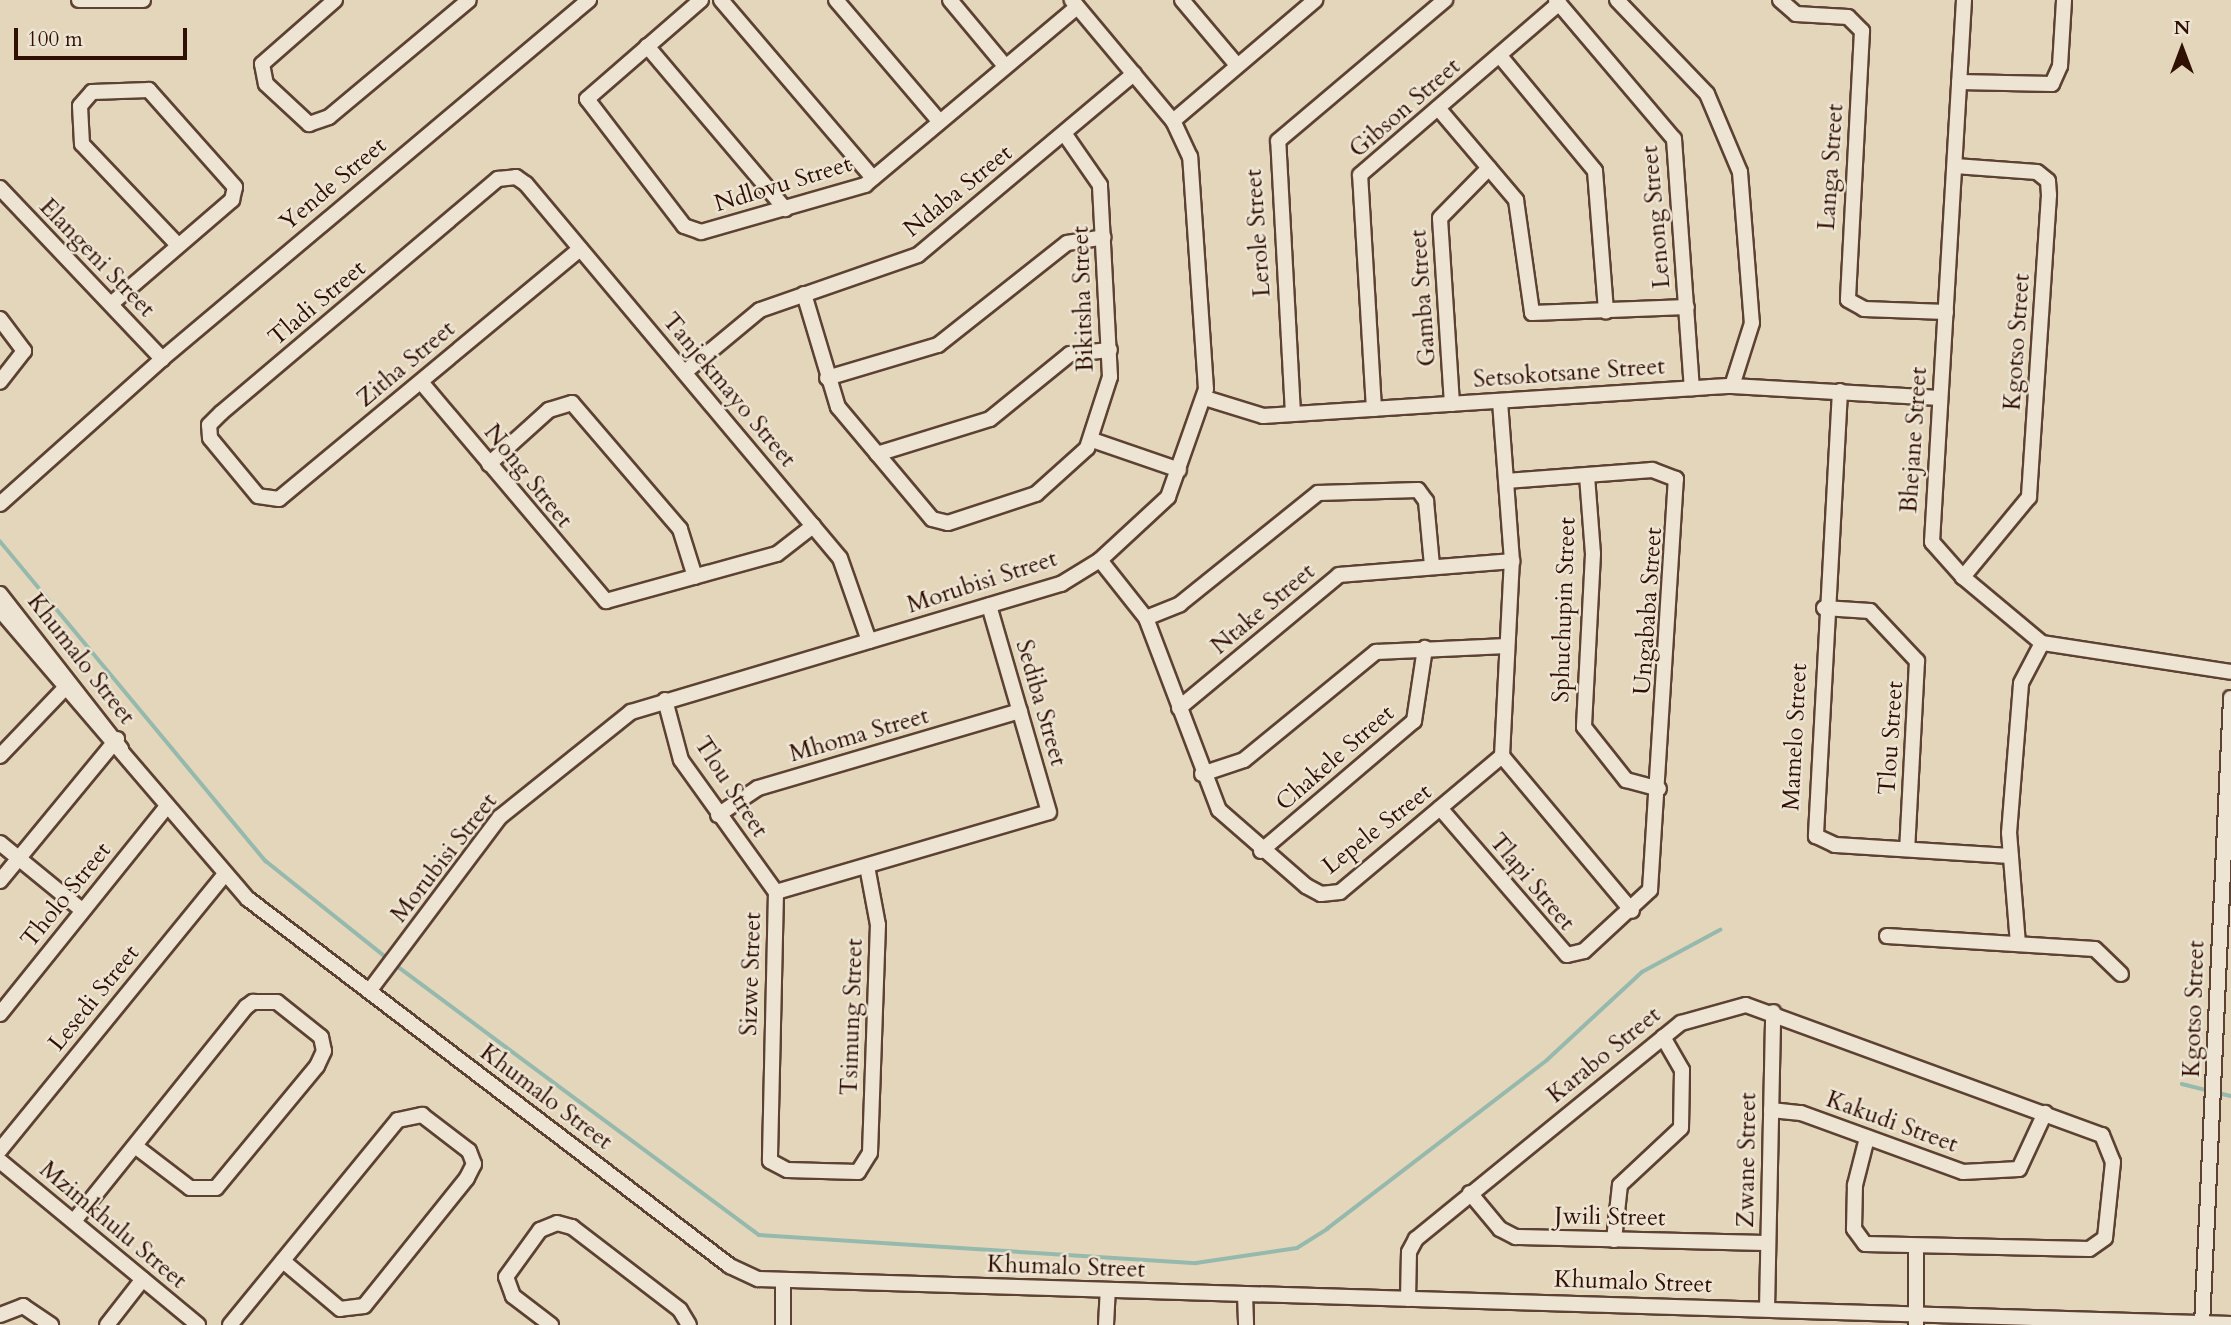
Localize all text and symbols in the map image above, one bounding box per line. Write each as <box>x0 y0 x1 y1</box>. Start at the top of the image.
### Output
scale bar <box>18 14 191 58</box>
north arrow <box>2147 14 2217 84</box>
text: N <box>2174 15 2190 41</box>
text: 100 m <box>27 25 83 54</box>
street label: Gibson Street <box>1344 52 1466 164</box>
street label: Langa Street <box>1812 103 1850 231</box>
street label: Yende Street <box>274 131 392 237</box>
street label: Ndaba Street <box>898 139 1018 243</box>
street label: Lenong Street <box>1635 144 1677 290</box>
street label: Ndlovu Street <box>711 149 855 219</box>
street label: Lerole Street <box>1239 168 1277 298</box>
street label: Elangeni Street <box>33 193 161 323</box>
street label: Bikitsha Street <box>1066 226 1100 372</box>
street label: Gamba Street <box>1404 229 1442 367</box>
street label: Tladi Street <box>263 254 371 352</box>
street label: Kgotso Street <box>1998 273 2036 411</box>
street label: Tanjekmayo Street <box>656 307 802 473</box>
street label: Zitha Street <box>351 315 461 413</box>
street label: Setsokotsane Street <box>1472 352 1666 394</box>
street label: Bhejane Street <box>1895 366 1933 514</box>
street label: Nong Street <box>478 418 578 534</box>
street label: Sphuchupin Street <box>1546 517 1582 703</box>
street label: Ungababa Street <box>1628 526 1668 696</box>
street label: Morubisi Street <box>903 544 1061 620</box>
street label: Ntake Street <box>1205 557 1321 661</box>
street label: Khumalo Street <box>21 588 141 730</box>
street label: Sediba Street <box>1009 637 1073 769</box>
street label: Mamelo Street <box>1777 663 1813 811</box>
street label: Tlou Street <box>1873 680 1909 796</box>
street label: Chakele Street <box>1270 699 1400 817</box>
street label: Mhoma Street <box>786 701 932 769</box>
street label: Tlou Street <box>688 731 774 843</box>
street label: Lepele Street <box>1317 778 1437 880</box>
street label: Morubisi Street <box>385 788 503 928</box>
street label: Tlapi Street <box>1483 828 1581 936</box>
street label: Tholo Street <box>15 837 117 953</box>
street label: Sizwe Street <box>734 912 768 1036</box>
street label: Tsimung Street <box>835 938 869 1096</box>
street label: Lesedi Street <box>43 939 145 1057</box>
street label: Kgotso Street <box>2177 940 2211 1078</box>
street label: Karabo Street <box>1542 1001 1666 1109</box>
street label: Khumalo Street <box>474 1038 618 1156</box>
street label: Kakudi Street <box>1822 1085 1962 1159</box>
street label: Zwane Street <box>1731 1092 1763 1228</box>
street label: Mzimkhulu Street <box>34 1155 192 1295</box>
street label: Jwili Street <box>1554 1202 1666 1232</box>
street label: Khumalo Street <box>986 1250 1146 1284</box>
street label: Khumalo Street <box>1553 1265 1713 1299</box>

